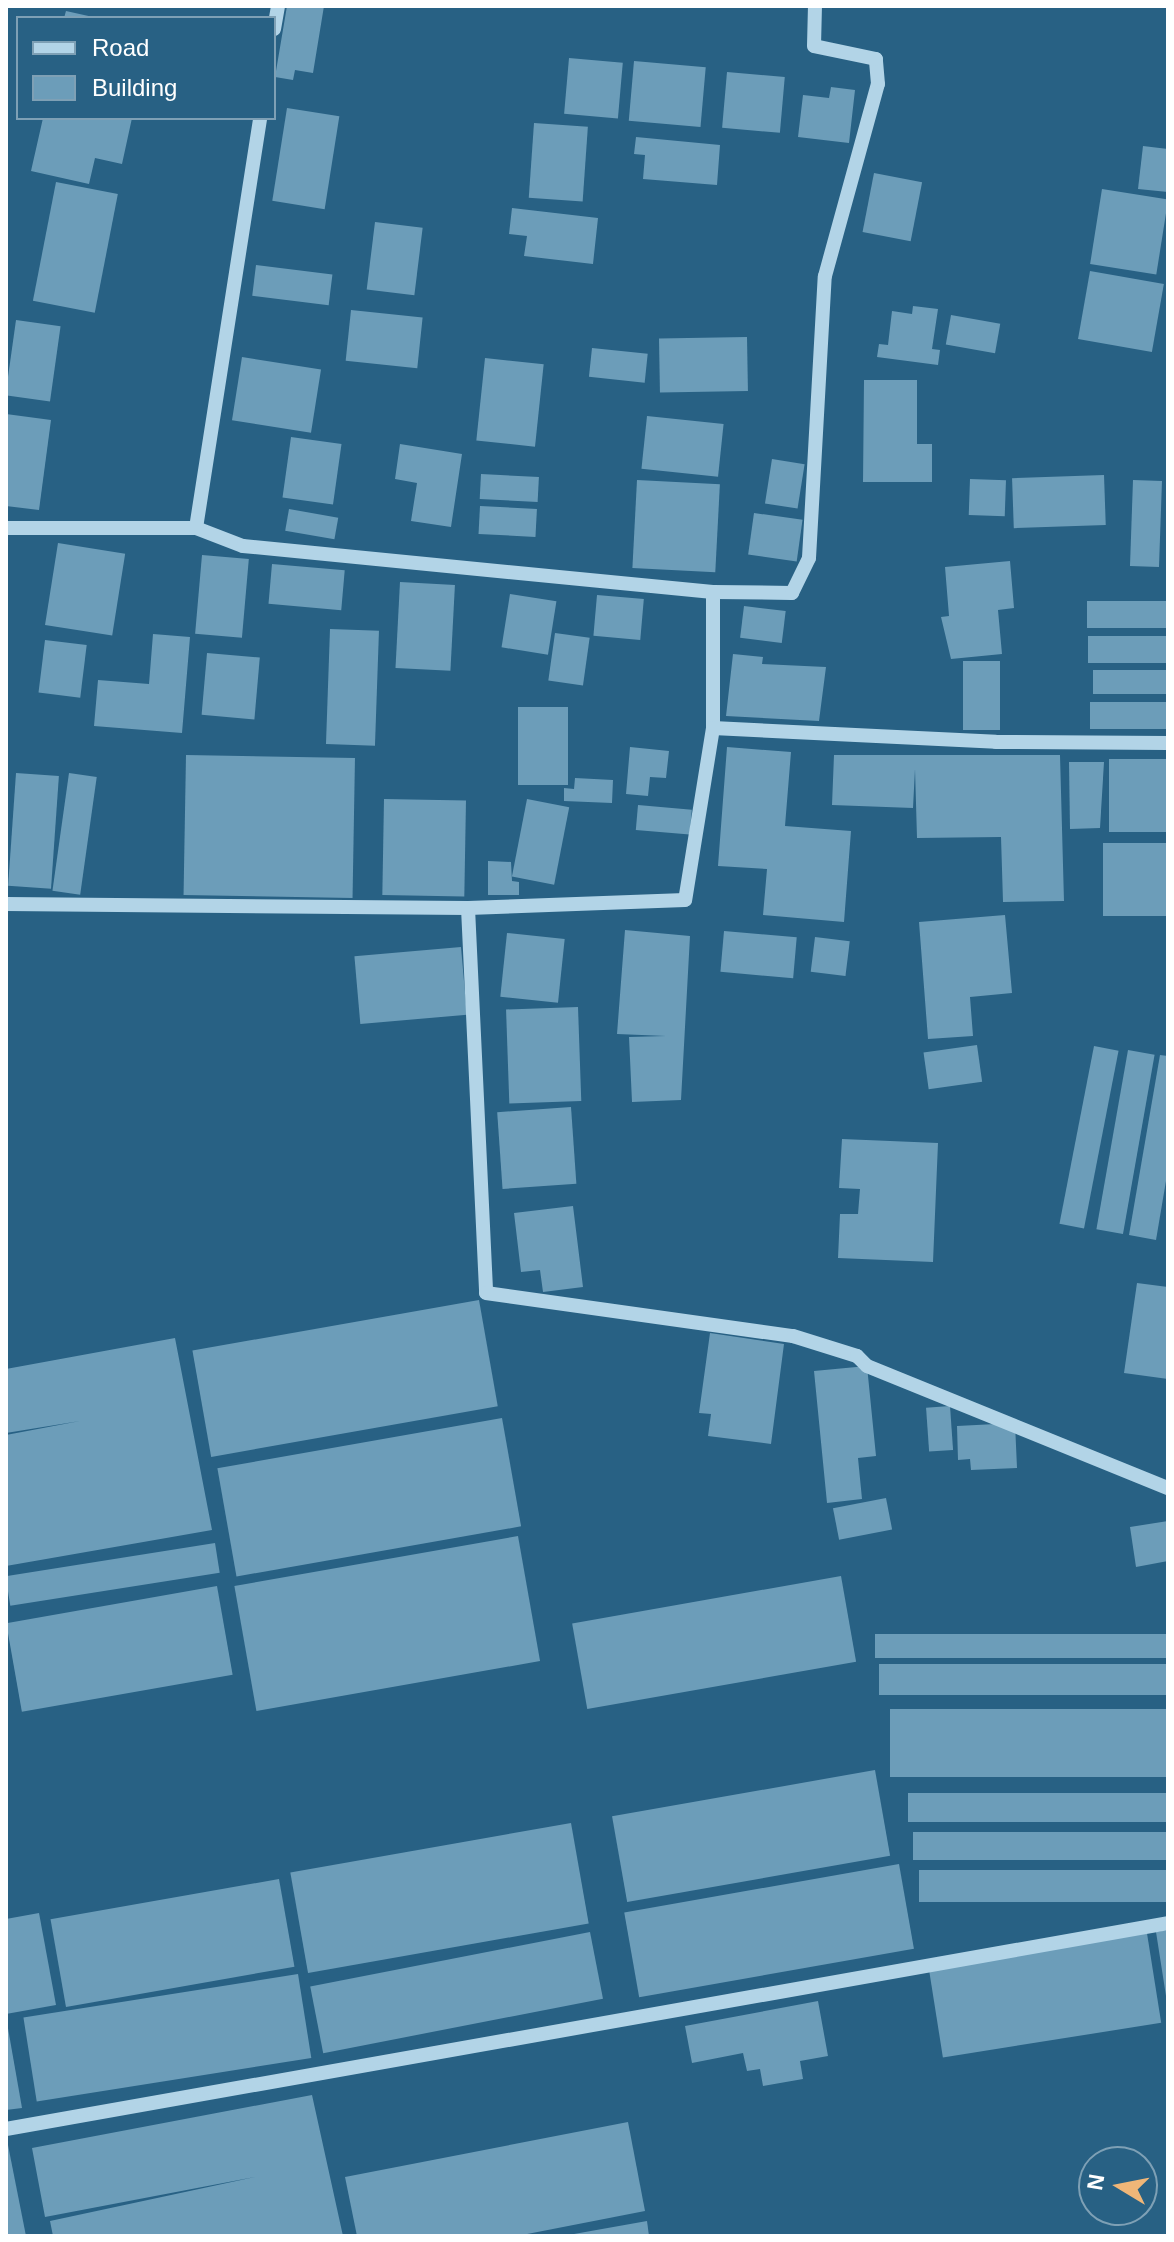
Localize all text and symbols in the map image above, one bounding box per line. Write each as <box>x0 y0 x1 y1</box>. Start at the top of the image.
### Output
legend <box>16 16 276 120</box>
text: Road <box>92 34 149 61</box>
text: Building <box>92 74 177 101</box>
north arrow <box>1078 2146 1158 2226</box>
text: N <box>1082 2172 1110 2192</box>

